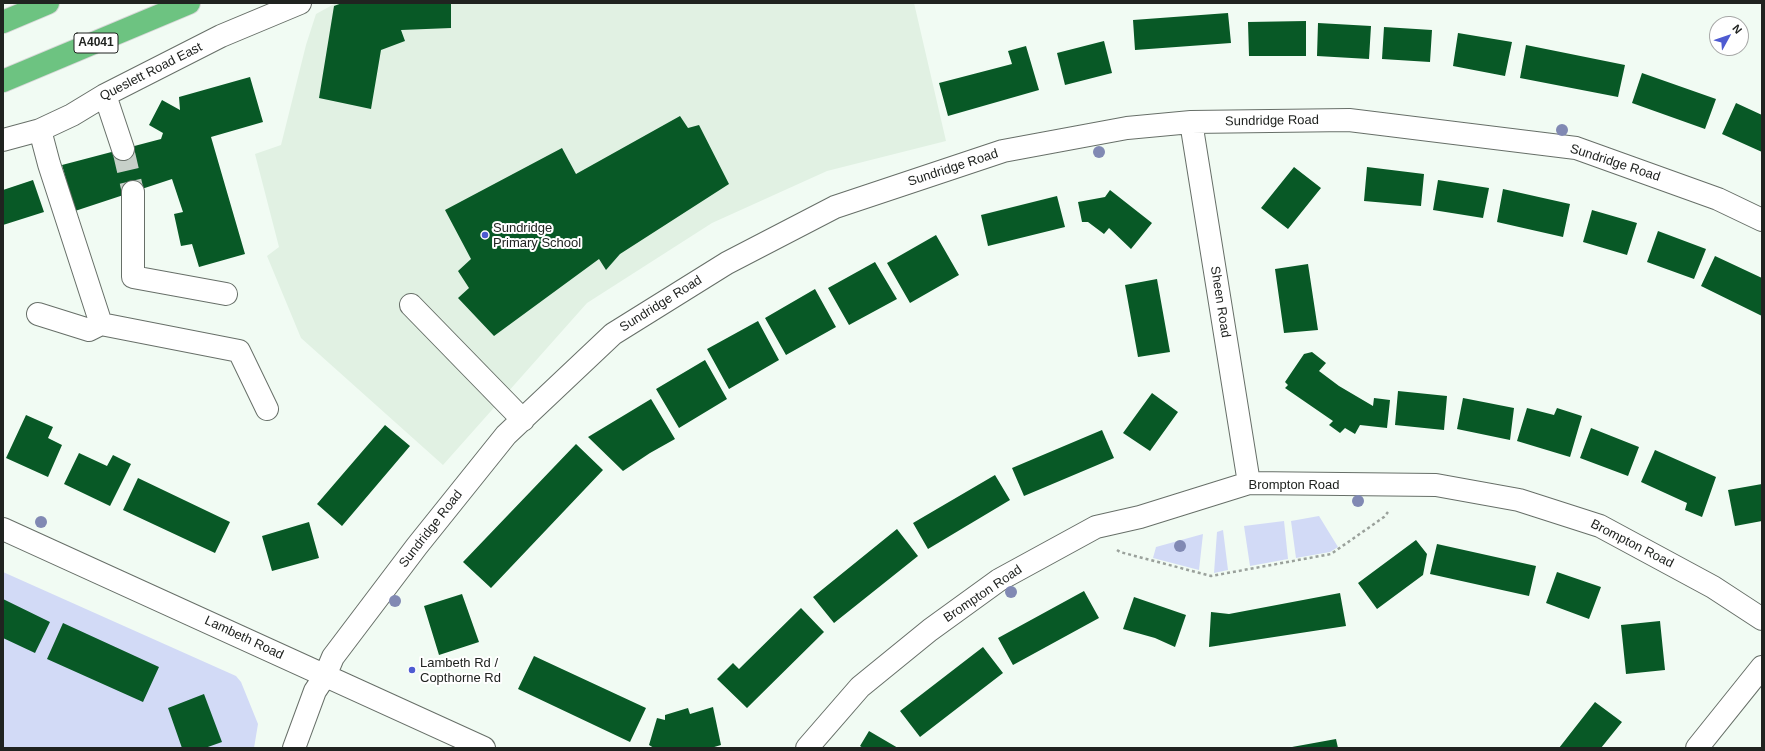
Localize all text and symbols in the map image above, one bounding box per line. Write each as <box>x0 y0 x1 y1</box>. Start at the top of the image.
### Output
north arrow <box>1709 16 1749 56</box>
text: N <box>1730 22 1745 36</box>
road number: A4041 <box>74 33 118 53</box>
street label: Queslett Road East <box>97 39 205 105</box>
street label: Sundridge Road <box>1225 112 1319 130</box>
street label: Sundridge Road <box>1568 141 1662 185</box>
street label: Sundridge Road <box>906 146 1000 190</box>
place label: Sundridge Primary School <box>493 220 581 251</box>
marker: Sundridge Primary School <box>480 230 490 240</box>
street label: Sheen Road <box>1207 265 1233 339</box>
street label: Sundridge Road <box>617 272 705 336</box>
street label: Brompton Road <box>1248 477 1340 493</box>
street label: Sundridge Road <box>396 487 466 571</box>
street label: Brompton Road <box>1588 516 1676 572</box>
street label: Brompton Road <box>941 562 1025 626</box>
street label: Lambeth Road <box>202 613 286 663</box>
place label: Lambeth Rd / Copthorne Rd <box>420 655 501 686</box>
marker: Lambeth Rd / Copthorne Rd <box>407 665 417 675</box>

